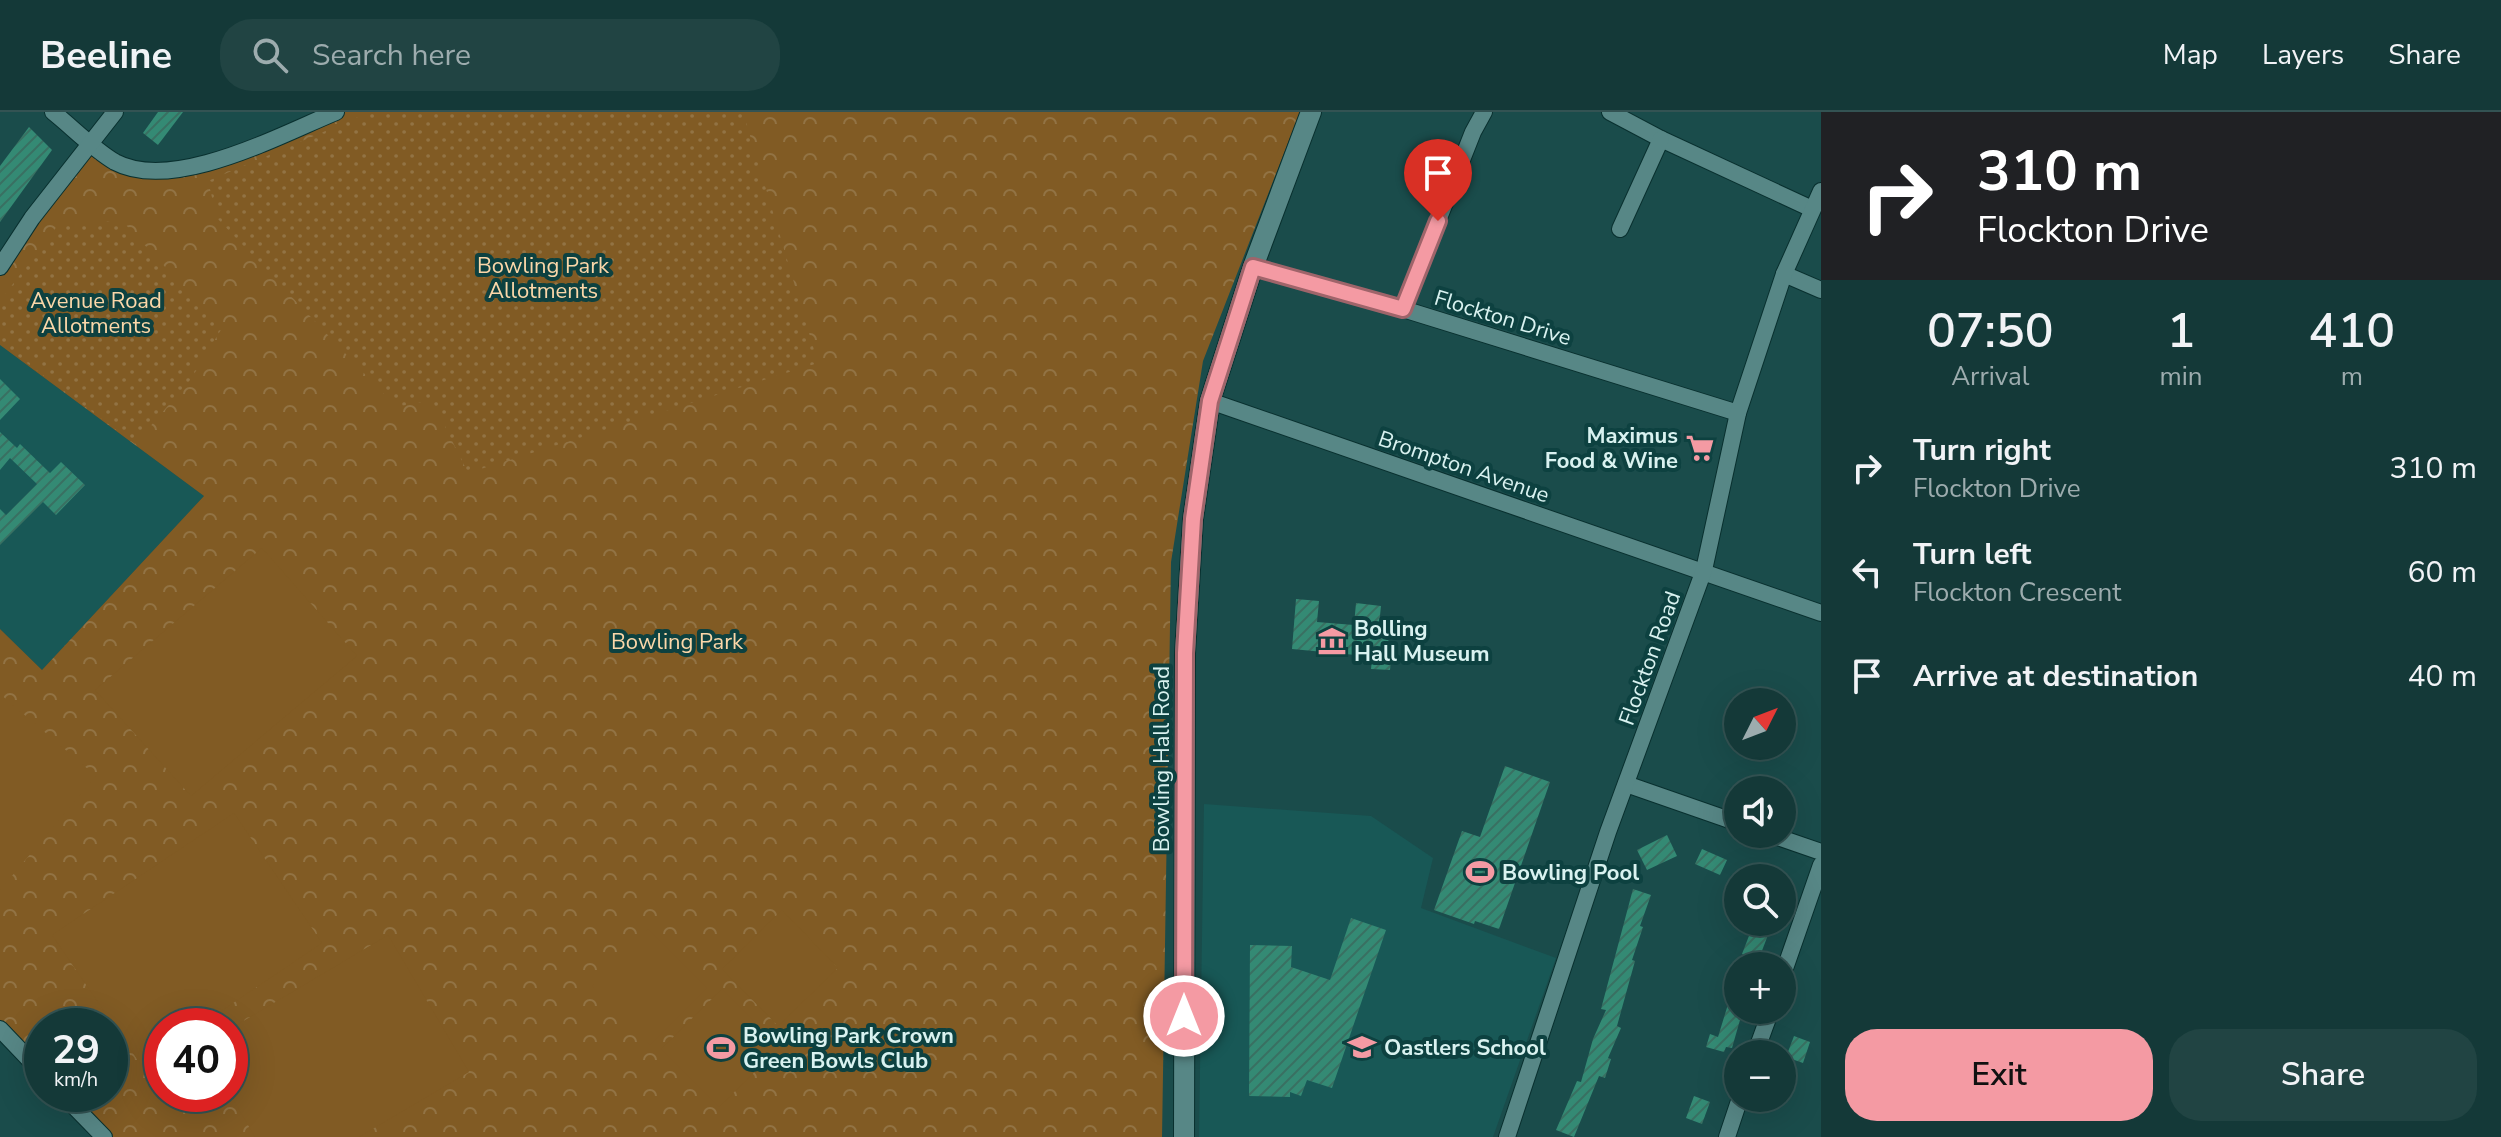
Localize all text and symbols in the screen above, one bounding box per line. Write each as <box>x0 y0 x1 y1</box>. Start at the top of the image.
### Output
search box <box>220 19 780 91</box>
text: Beeline <box>40 30 172 81</box>
icon: search <box>248 33 292 77</box>
text: Search here <box>312 35 471 76</box>
text: Map <box>2163 36 2218 74</box>
text: Layers <box>2262 36 2344 74</box>
text: Share <box>2388 36 2461 74</box>
text: 310 m <box>1977 133 2142 210</box>
pin <box>1404 139 1472 221</box>
icon: right <box>1845 144 1949 248</box>
icon: arrive <box>1416 151 1460 195</box>
text: Flockton Drive <box>1977 206 2209 255</box>
park label: Bowling Park Allotments <box>477 251 610 306</box>
street label: Flockton Drive <box>1431 283 1575 353</box>
park label: Avenue Road Allotments <box>30 286 162 341</box>
text: 07:50 <box>1927 298 2054 364</box>
text: 1 <box>2167 298 2195 364</box>
text: 410 <box>2309 298 2395 364</box>
text: Arrival <box>1951 359 2029 394</box>
text: min <box>2160 359 2203 394</box>
text: m <box>2341 359 2363 394</box>
place label: Maximus Food & Wine <box>1545 421 1678 476</box>
street label: Brompton Avenue <box>1374 424 1553 510</box>
text: Turn right <box>1913 430 2051 471</box>
supermarket icon: Maximus Food & Wine <box>1685 433 1715 463</box>
icon: right <box>1845 446 1889 490</box>
text: 310 m <box>2390 448 2477 489</box>
text: Flockton Drive <box>1913 471 2081 506</box>
text: Turn left <box>1913 534 2031 575</box>
icon: left <box>1845 550 1889 594</box>
text: 60 m <box>2408 552 2477 593</box>
text: Flockton Crescent <box>1913 575 2121 610</box>
street label: Flockton Road <box>1612 587 1688 730</box>
place label: Bolling Hall Museum <box>1354 614 1490 669</box>
museum icon: Bolling Hall Museum <box>1317 626 1347 656</box>
park label: Bowling Park <box>611 627 744 657</box>
icon: arrive <box>1845 654 1889 698</box>
text: Arrive at destination <box>1913 656 2198 697</box>
text: 40 m <box>2408 656 2477 697</box>
street label: Bowling Hall Road <box>1147 666 1177 852</box>
north arrow <box>1724 688 1796 760</box>
map controls <box>1724 688 1796 1112</box>
button: sound <box>1724 776 1796 848</box>
sports icon: Bowling Pool <box>1465 857 1495 887</box>
place label: Bowling Pool <box>1502 858 1639 888</box>
button: search <box>1724 864 1796 936</box>
button: + <box>1724 952 1796 1024</box>
position arrow <box>1142 974 1226 1058</box>
speed limit sign: 40 <box>144 1008 248 1112</box>
place label: Bowling Park Crown Green Bowls Club <box>743 1021 954 1076</box>
text: 29 <box>52 1023 100 1077</box>
button: Exit <box>1845 1029 2153 1121</box>
button: Share <box>2169 1029 2477 1121</box>
school or university icon: Oastlers School <box>1347 1032 1377 1062</box>
sports icon: Bowling Park Crown Green Bowls Club <box>706 1033 736 1063</box>
place label: Oastlers School <box>1384 1033 1546 1063</box>
button: − <box>1724 1040 1796 1112</box>
text: km/h <box>54 1066 98 1093</box>

